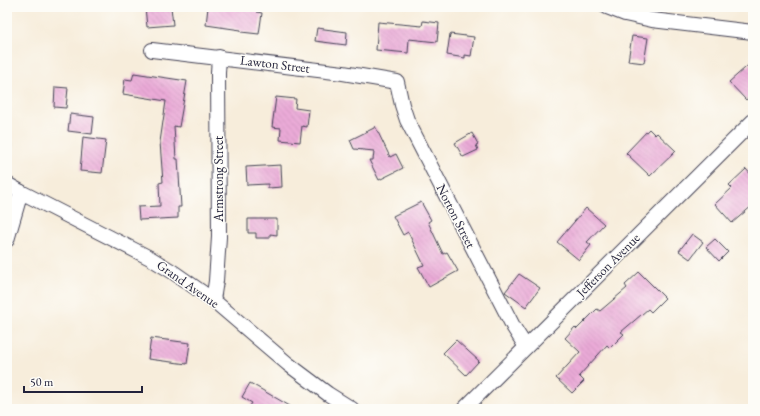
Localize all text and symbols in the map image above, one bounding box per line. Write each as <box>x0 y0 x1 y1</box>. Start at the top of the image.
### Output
street label: Lawton Street <box>239 51 311 77</box>
street label: Armstrong Street <box>210 136 227 223</box>
street label: Norton Street <box>433 181 479 251</box>
street label: Jefferson Avenue <box>572 229 644 301</box>
street label: Grand Avenue <box>153 256 223 312</box>
scale bar <box>24 368 142 394</box>
text: 50 m <box>30 374 54 390</box>

